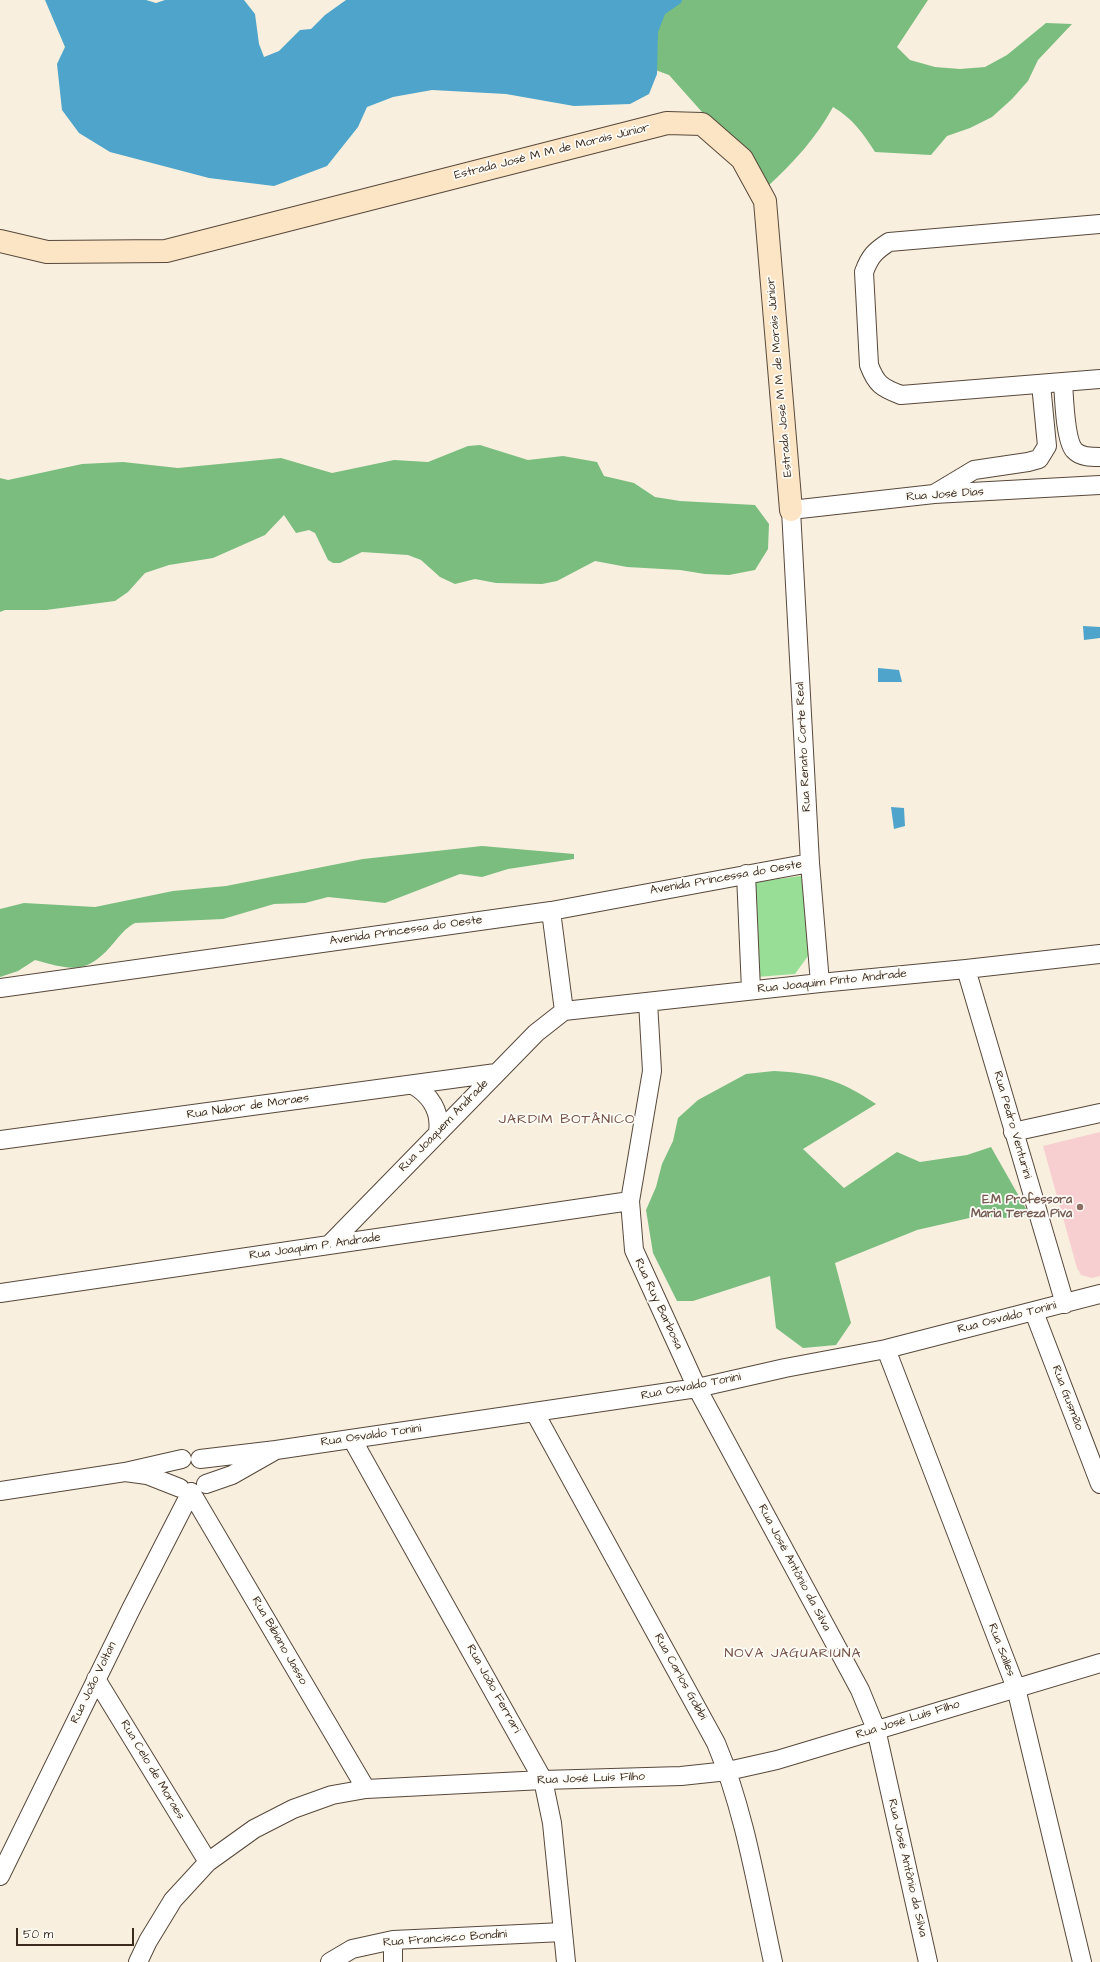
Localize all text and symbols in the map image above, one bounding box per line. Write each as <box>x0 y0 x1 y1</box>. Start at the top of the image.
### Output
street label: Estrada José M M de Morais Júnior <box>453 121 651 183</box>
street label: Estrada José M M de Morais Júnior <box>764 276 796 478</box>
street label: Rua José Dias <box>906 485 984 505</box>
street label: Rua Renato Corte Real <box>793 682 815 812</box>
street label: Avenida Princessa do Oeste <box>649 858 803 898</box>
street label: Avenida Princessa do Oeste <box>329 913 483 949</box>
street label: Rua Joaquim Pinto Andrade <box>757 967 907 997</box>
street label: Rua Pedro Venturini <box>990 1070 1034 1180</box>
street label: Rua Joaquem Andrade <box>396 1077 492 1175</box>
street label: Rua Nabor de Moraes <box>186 1091 310 1123</box>
district label: JARDIM BOTÂNICO <box>499 1112 635 1128</box>
place label: E.M Professora Maria Tereza Piva <box>971 1193 1072 1221</box>
marker: E.M Professora Maria Tereza Piva <box>1075 1202 1085 1212</box>
street label: Rua Joaquim P. Andrade <box>248 1231 382 1263</box>
street label: Rua Ruy Barbosa <box>631 1256 685 1352</box>
street label: Rua Osvaldo Tonini <box>956 1299 1058 1337</box>
street label: Rua Gusmão <box>1048 1364 1086 1432</box>
street label: Rua Osvaldo Tonini <box>640 1370 742 1404</box>
street label: Rua Osvaldo Tonini <box>320 1422 422 1450</box>
street label: Rua José Antônio da Silva <box>754 1502 834 1634</box>
street label: Rua Bibiano Jasso <box>248 1594 310 1688</box>
street label: Rua Salles <box>984 1621 1018 1679</box>
street label: Rua Carlos Gobbi <box>650 1631 710 1723</box>
street label: Rua João Voltan <box>68 1640 120 1726</box>
street label: Rua João Ferrari <box>463 1642 523 1736</box>
district label: NOVA JAGUARIÚNA <box>724 1646 862 1662</box>
street label: Rua José Luís Filho <box>854 1697 962 1743</box>
street label: Rua Celo de Moraes <box>117 1718 187 1822</box>
street label: Rua José Luís Filho <box>537 1770 645 1788</box>
street label: Rua José Antônio da Silva <box>884 1797 930 1939</box>
scale bar <box>18 1920 136 1946</box>
text: 50 m <box>23 1926 53 1943</box>
street label: Rua Francisco Bondini <box>383 1927 507 1951</box>

